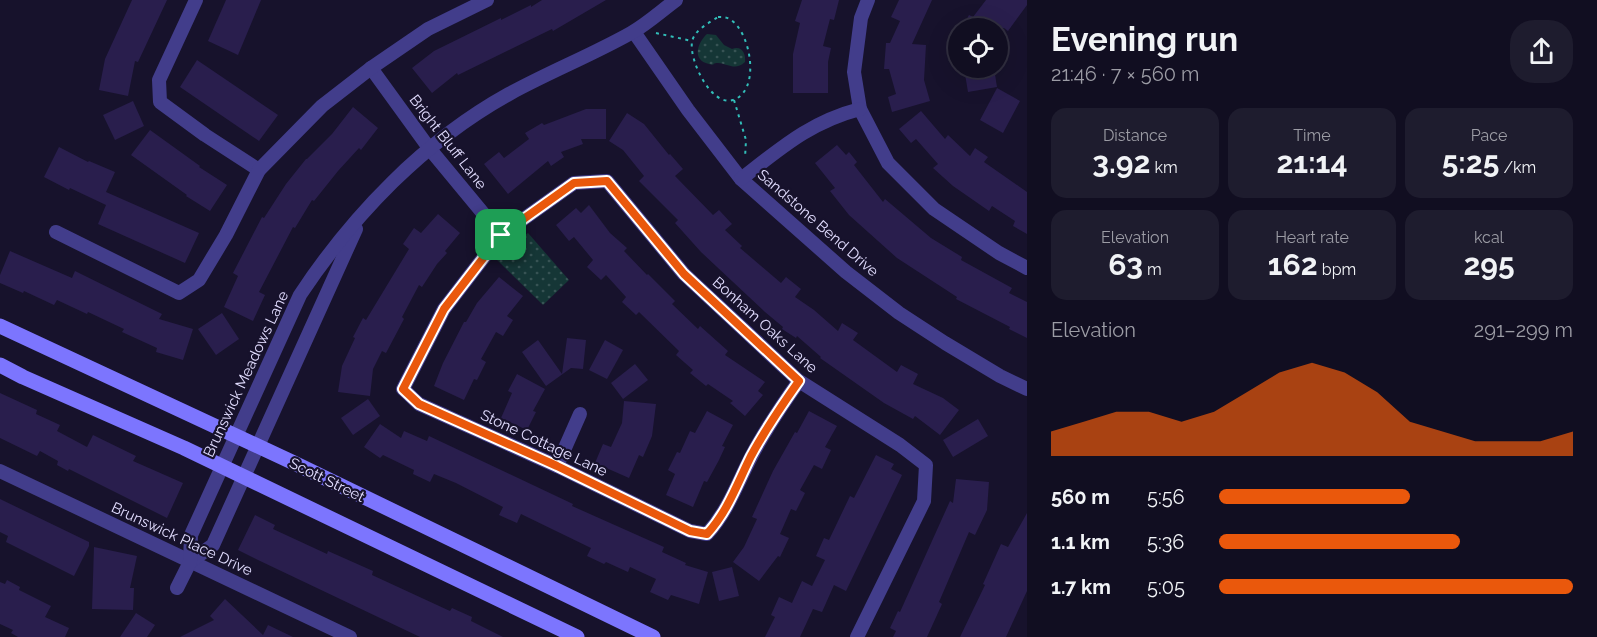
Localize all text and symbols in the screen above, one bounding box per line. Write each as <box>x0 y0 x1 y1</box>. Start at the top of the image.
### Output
map controls <box>948 18 1008 78</box>
button: locate <box>948 18 1008 78</box>
text: Evening run <box>1051 20 1238 59</box>
button: share <box>1510 20 1573 83</box>
text: 21:46 · 7 × 560 m <box>1051 62 1199 86</box>
street label: Bright Bluff Lane <box>406 91 491 193</box>
text: Distance <box>1103 126 1167 145</box>
text: Time <box>1293 126 1331 145</box>
text: Pace <box>1471 126 1507 145</box>
text: 3.92 <box>1092 145 1150 180</box>
text: 21:14 <box>1276 145 1348 180</box>
text: 5:25 <box>1442 145 1499 180</box>
text: km <box>1150 158 1178 177</box>
text: /km <box>1499 158 1536 177</box>
street label: Sandstone Bend Drive <box>754 166 882 281</box>
pin <box>475 209 526 260</box>
icon: arrive <box>484 218 517 251</box>
text: Elevation <box>1101 228 1169 247</box>
text: Heart rate <box>1275 228 1349 247</box>
text: kcal <box>1474 228 1504 247</box>
text: 63 <box>1108 247 1143 282</box>
text: 162 <box>1268 247 1318 282</box>
text: 295 <box>1463 247 1515 282</box>
text: m <box>1143 260 1162 279</box>
text: bpm <box>1318 260 1356 279</box>
street label: Bonham Oaks Lane <box>709 273 821 377</box>
street label: Brunswick Meadows Lane <box>200 288 292 460</box>
text: Elevation <box>1051 318 1136 342</box>
text: 291–299 m <box>1474 318 1573 342</box>
street label: Stone Cottage Lane <box>478 406 610 480</box>
street label: Scott Street <box>286 454 368 506</box>
text: 560 m <box>1051 485 1110 509</box>
text: 5:56 <box>1147 485 1185 509</box>
street label: Brunswick Place Drive <box>109 498 256 580</box>
text: 1.1 km <box>1051 530 1110 554</box>
text: 5:36 <box>1147 530 1184 554</box>
text: 1.7 km <box>1051 575 1111 599</box>
text: 5:05 <box>1147 575 1185 599</box>

